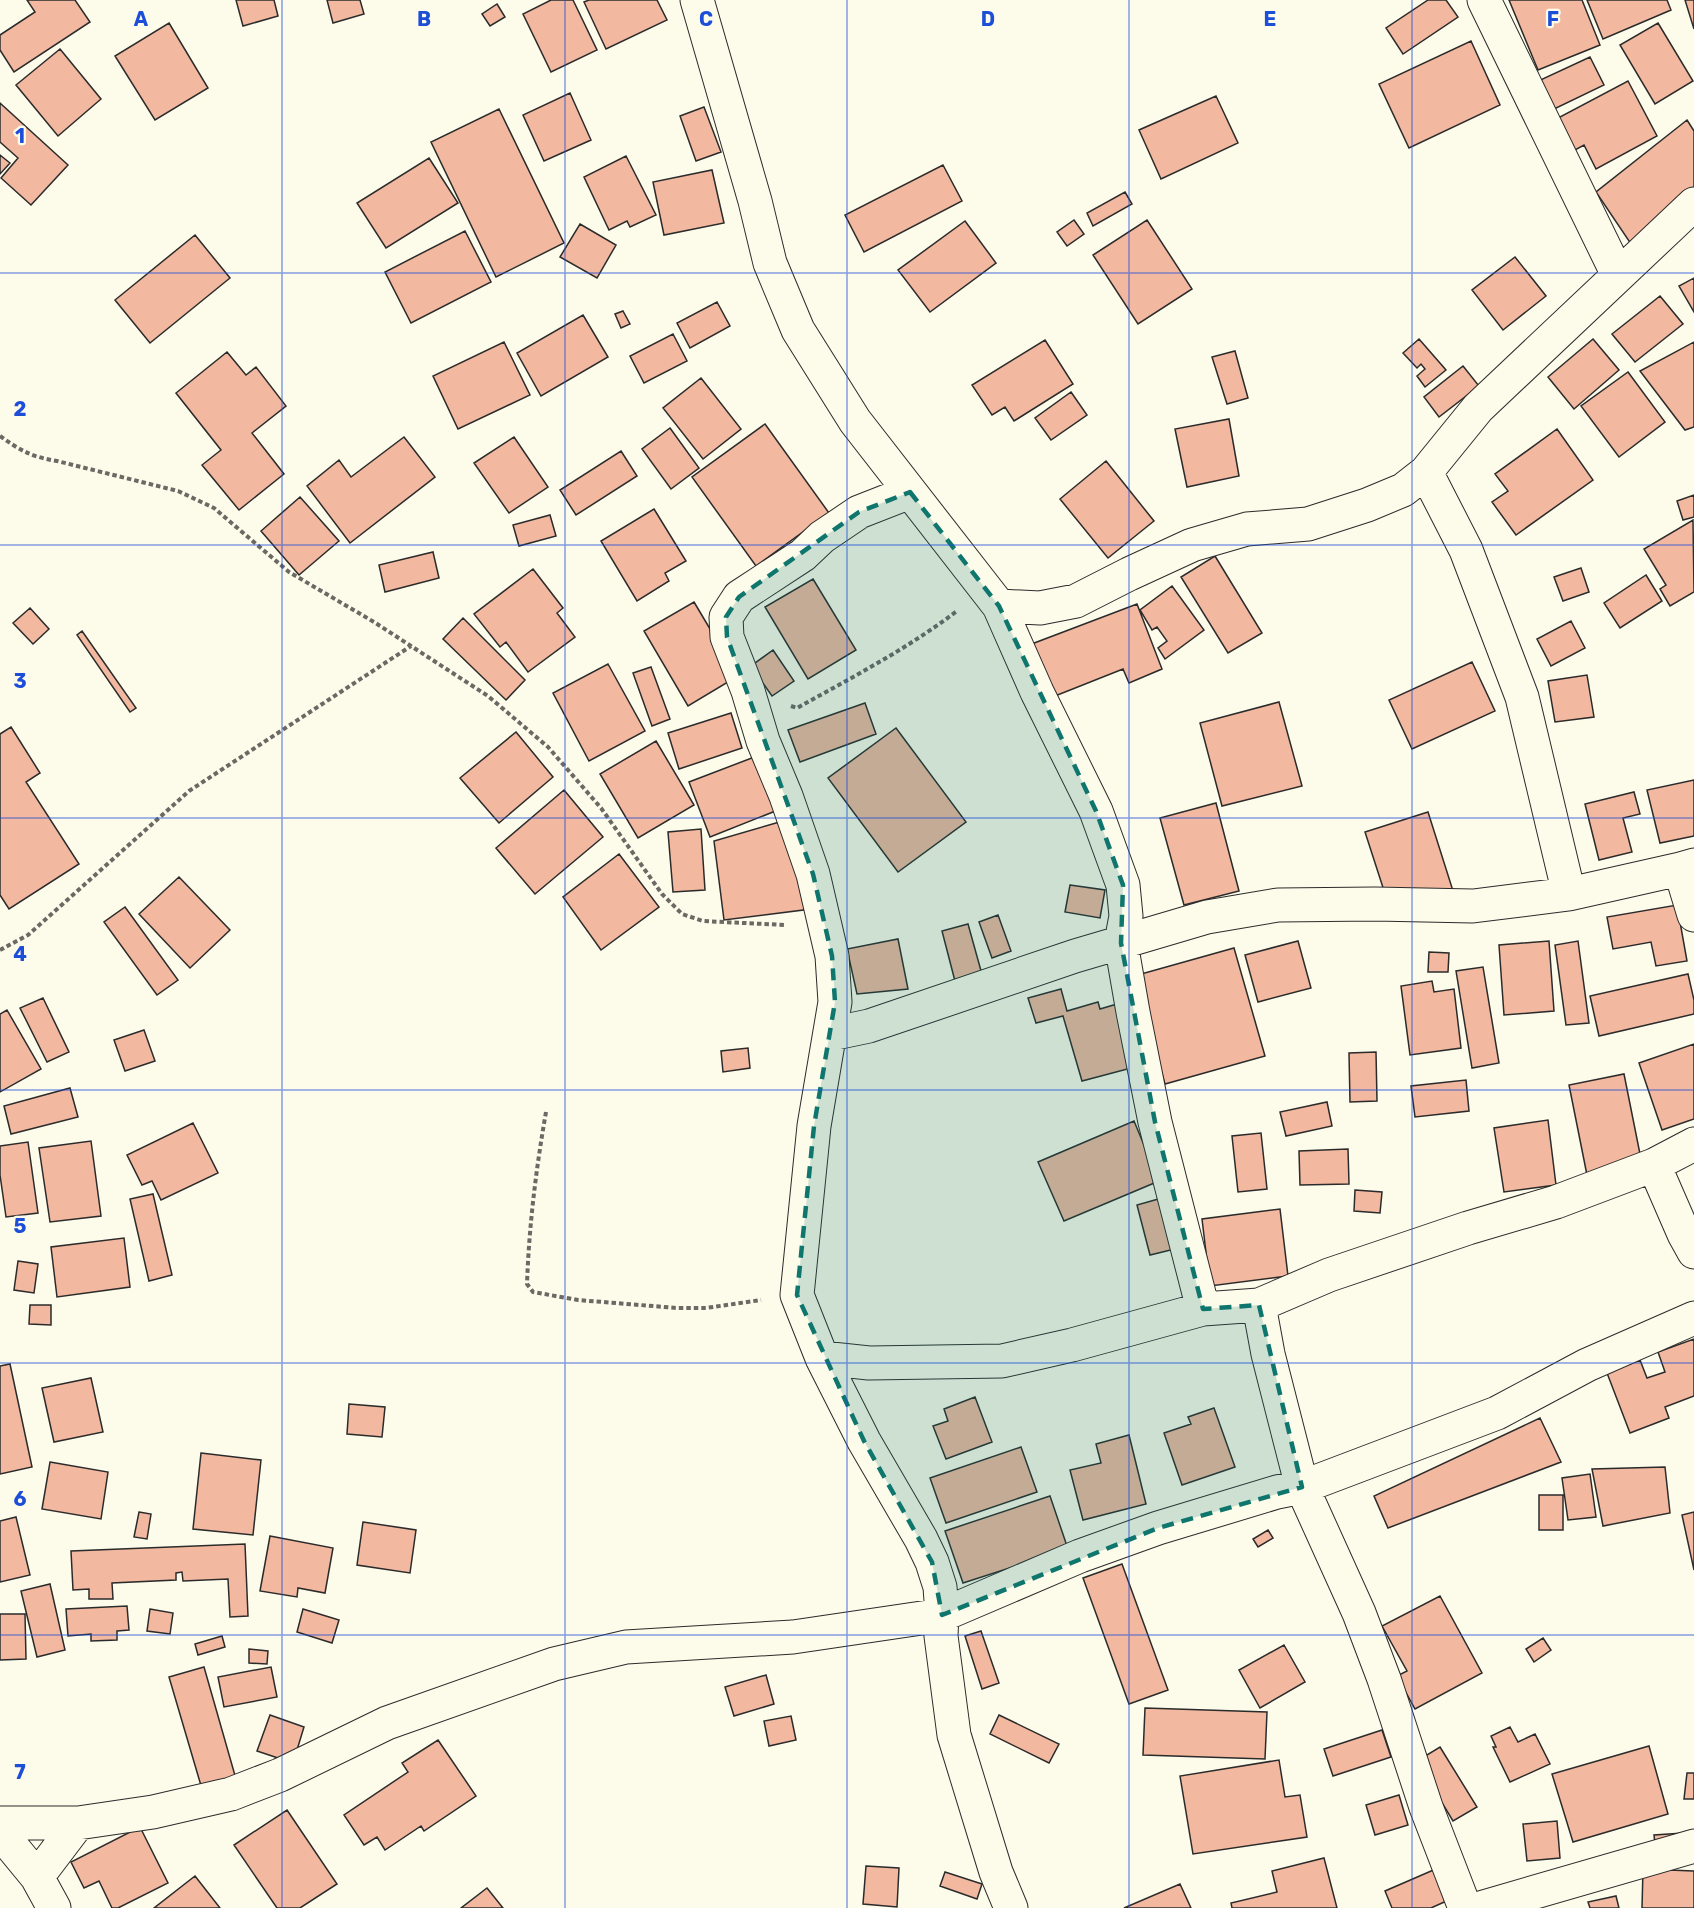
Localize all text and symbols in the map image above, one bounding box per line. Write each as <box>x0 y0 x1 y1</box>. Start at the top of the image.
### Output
text: A <box>134 7 149 31</box>
text: B <box>417 7 431 31</box>
text: C <box>699 7 713 31</box>
text: D <box>981 7 995 31</box>
text: E <box>1264 7 1276 31</box>
text: F <box>1547 7 1559 31</box>
text: 1 <box>15 124 25 148</box>
text: 2 <box>14 397 27 421</box>
text: 3 <box>13 669 27 693</box>
text: 4 <box>13 942 27 966</box>
text: 5 <box>14 1214 27 1238</box>
text: 6 <box>13 1487 27 1511</box>
text: 7 <box>14 1760 26 1784</box>

